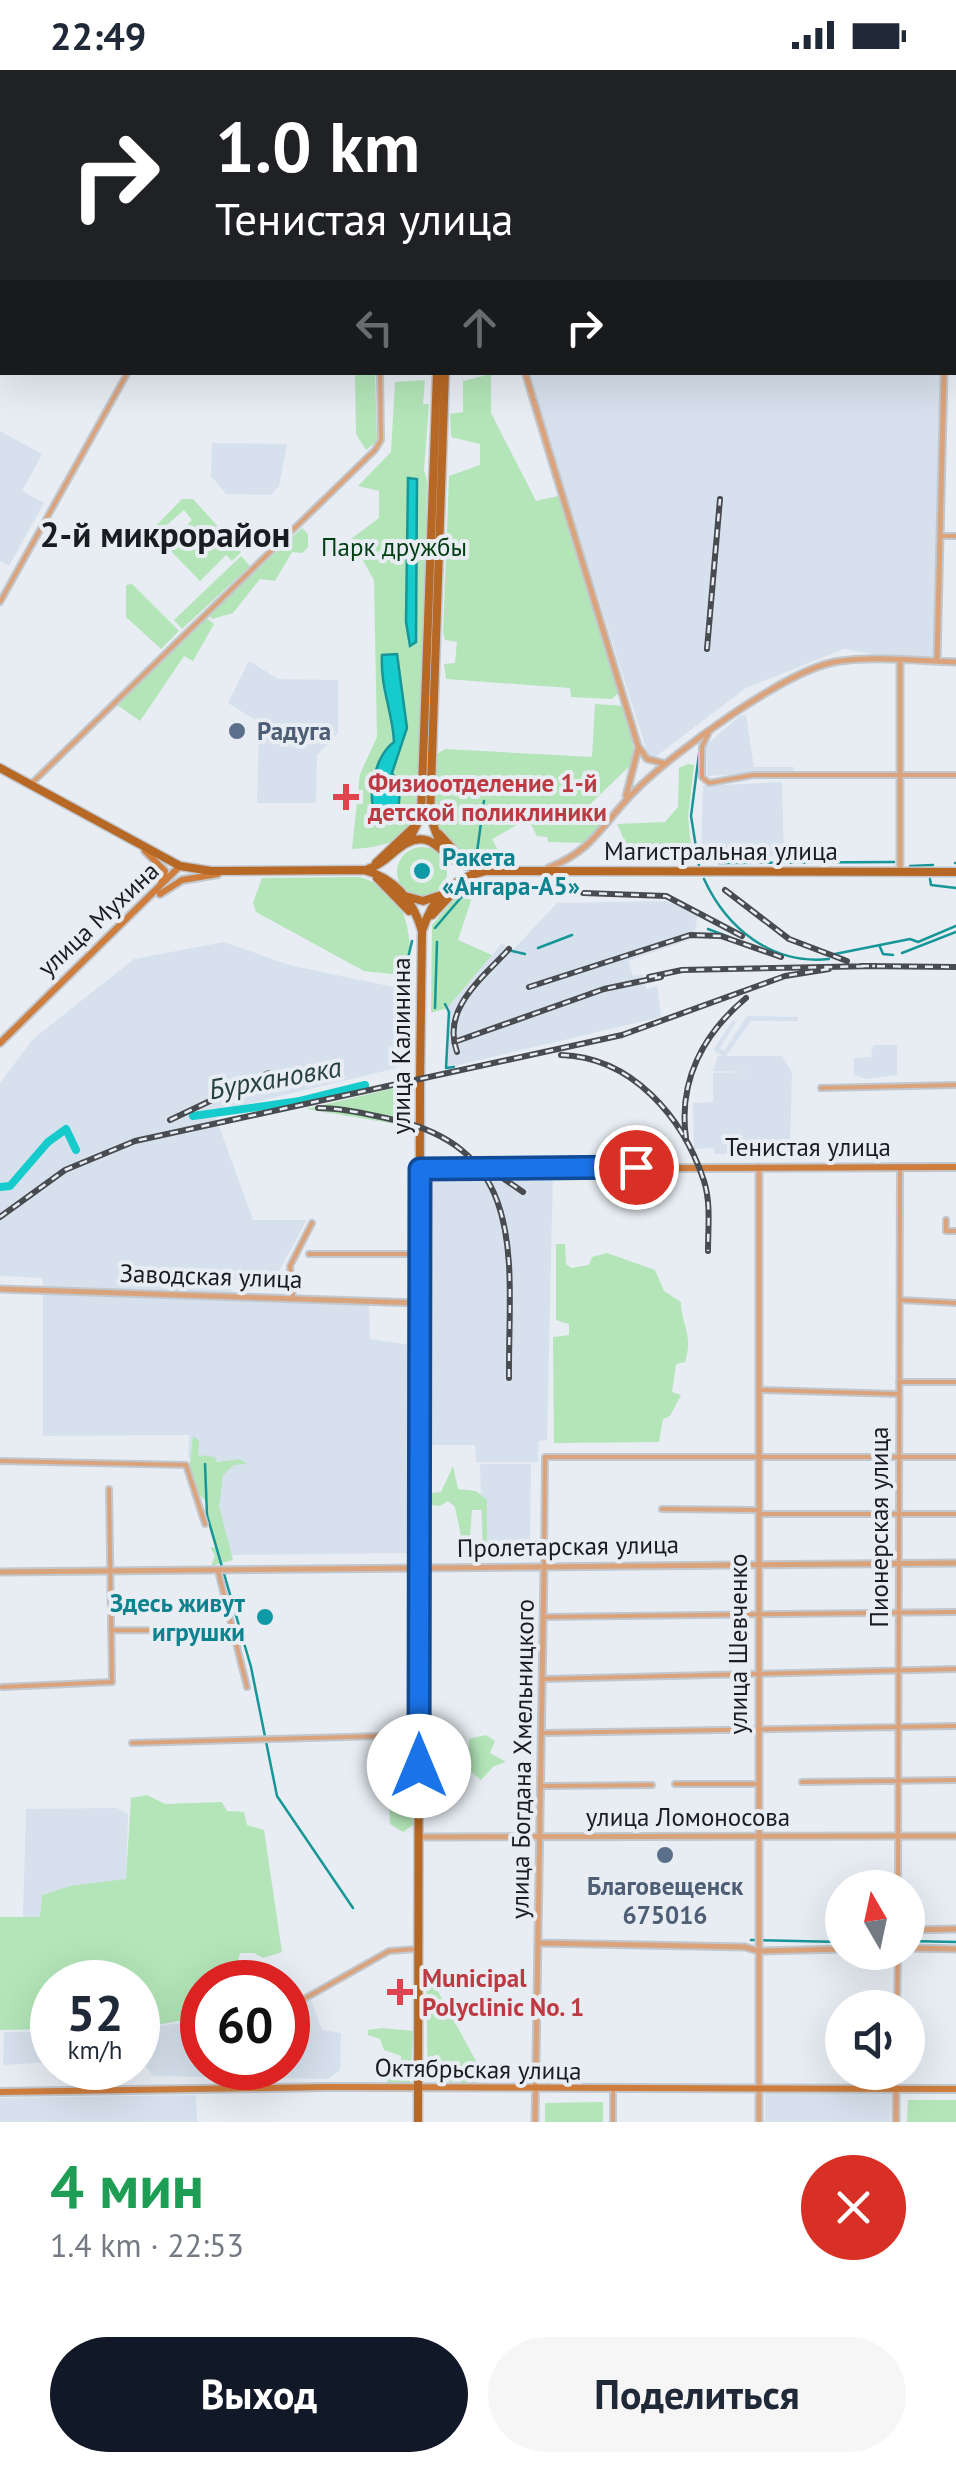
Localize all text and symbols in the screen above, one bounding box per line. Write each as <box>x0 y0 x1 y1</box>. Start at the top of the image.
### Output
text: 22:49 <box>50 11 146 60</box>
text: 1.0 km <box>215 101 420 191</box>
icon: right <box>50 110 180 240</box>
text: Тенистая улица <box>215 189 514 247</box>
icon: left <box>347 300 402 355</box>
icon: ahead <box>452 300 507 355</box>
icon: right <box>557 300 612 355</box>
district label: 2-й микрорайон <box>40 511 290 557</box>
park label: Парк дружбы <box>321 531 467 563</box>
place label: Радуга <box>257 715 331 747</box>
marker: Радуга <box>226 720 248 742</box>
place label: Физиоотделение 1-й детской поликлиники <box>367 767 607 828</box>
marker: Физиоотделение 1-й детской поликлиники <box>333 784 359 810</box>
street label: Магистральная улица <box>604 835 838 867</box>
place label: Ракета «Ангара-А5» <box>442 841 580 902</box>
street label: улица Мухина <box>31 855 165 983</box>
marker: Ракета «Ангара-А5» <box>411 860 433 882</box>
street label: улица Калинина <box>385 957 417 1135</box>
water label: Бурхановка <box>206 1048 345 1107</box>
pin <box>594 1125 679 1210</box>
street label: Тенистая улица <box>725 1131 891 1163</box>
icon: arrive <box>609 1140 664 1195</box>
street label: Заводская улица <box>119 1257 303 1295</box>
street label: Пионерская улица <box>863 1426 895 1628</box>
street label: Пролетарская улица <box>457 1528 679 1564</box>
street label: улица Шевченко <box>722 1554 754 1734</box>
place label: Здесь живут игрушки <box>110 1587 246 1648</box>
street label: улица Богдана Хмельницкого <box>503 1599 541 1919</box>
marker: Здесь живут игрушки <box>254 1606 276 1628</box>
position arrow <box>367 1714 471 1818</box>
street label: улица Ломоносова <box>586 1801 790 1833</box>
marker: Благовещенск 675016 <box>654 1844 676 1866</box>
place label: Благовещенск 675016 <box>587 1870 744 1931</box>
north arrow <box>825 1870 925 1970</box>
map controls <box>825 1870 925 2090</box>
speed limit sign: 60 <box>180 1960 310 2090</box>
place label: Municipal Polyclinic No. 1 <box>422 1962 584 2023</box>
marker: Municipal Polyclinic No. 1 <box>387 1979 413 2005</box>
text: 52 <box>67 1980 123 2045</box>
button: sound <box>825 1990 925 2090</box>
text: km/h <box>68 2034 122 2066</box>
street label: Октябрьская улица <box>374 2051 582 2087</box>
text: 4 мин <box>50 2147 204 2225</box>
button: close <box>801 2155 906 2260</box>
text: 1.4 km · 22:53 <box>50 2224 244 2266</box>
button: Выход <box>50 2337 468 2452</box>
button: Поделиться <box>488 2337 906 2452</box>

